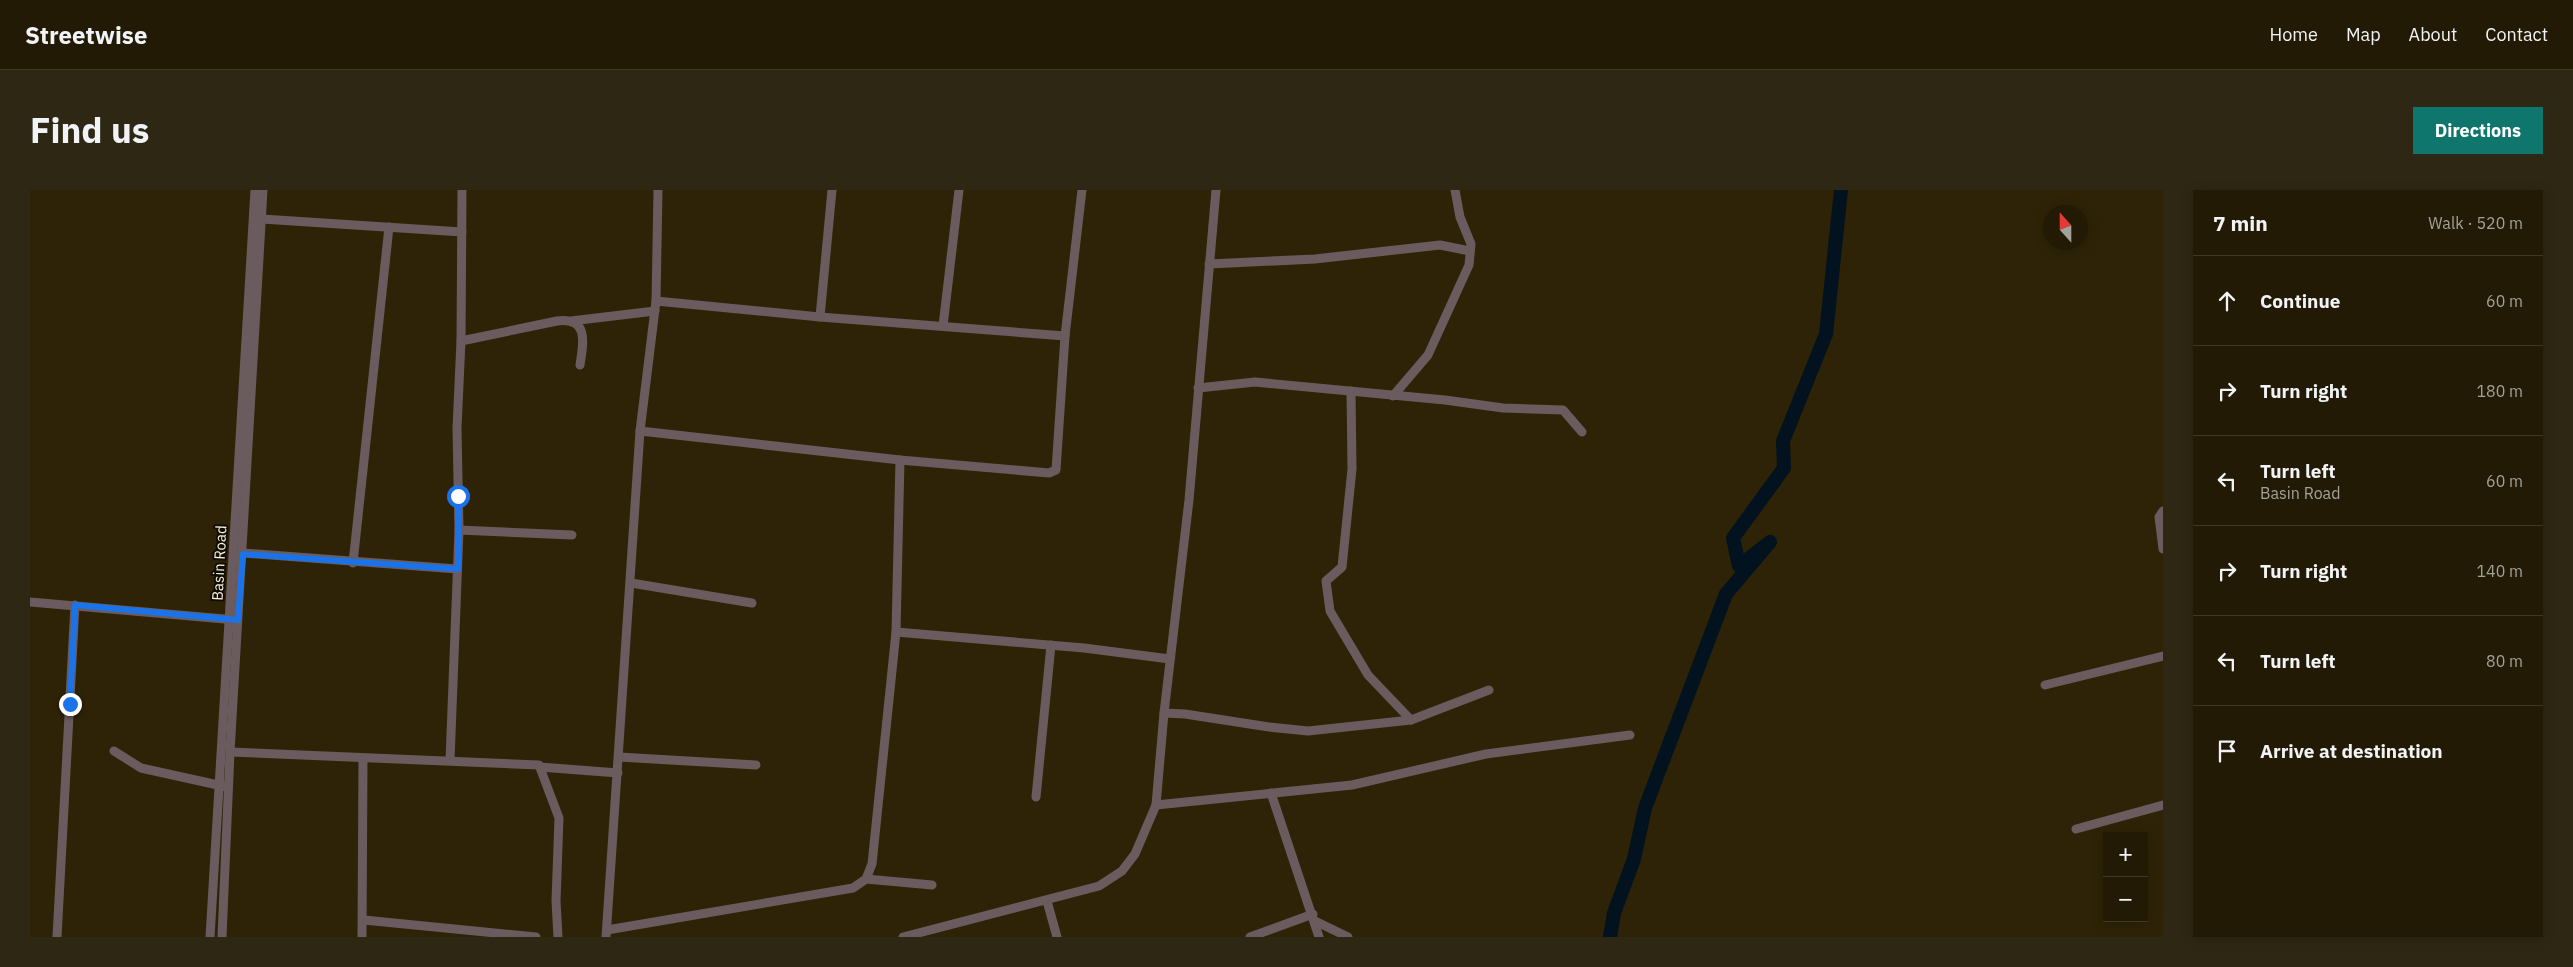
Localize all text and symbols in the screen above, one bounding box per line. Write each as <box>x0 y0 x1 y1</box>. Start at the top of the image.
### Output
text: Streetwise <box>25 19 147 51</box>
text: Home <box>2270 23 2318 46</box>
text: Map <box>2346 23 2381 46</box>
text: About <box>2409 23 2457 46</box>
text: Contact <box>2485 23 2548 46</box>
text: Find us <box>30 107 149 153</box>
button: Directions <box>2413 107 2543 154</box>
north arrow <box>2043 205 2088 250</box>
text: 7 min <box>2213 209 2268 237</box>
text: Walk · 520 m <box>2428 213 2523 233</box>
icon: ahead <box>2213 287 2241 315</box>
text: Continue <box>2260 289 2340 313</box>
text: 60 m <box>2486 291 2523 311</box>
icon: right <box>2213 377 2241 405</box>
text: Turn right <box>2260 379 2347 403</box>
text: 180 m <box>2476 381 2523 401</box>
text: Turn left <box>2260 459 2336 483</box>
icon: left <box>2213 467 2241 495</box>
text: 60 m <box>2486 471 2523 491</box>
text: Basin Road <box>2260 483 2340 503</box>
route start <box>447 485 470 508</box>
street label: Basin Road <box>208 525 230 601</box>
icon: right <box>2213 557 2241 585</box>
text: Turn right <box>2260 559 2347 583</box>
text: 140 m <box>2476 561 2523 581</box>
icon: left <box>2213 647 2241 675</box>
text: Turn left <box>2260 649 2336 673</box>
text: 80 m <box>2486 651 2523 671</box>
route end <box>59 693 82 716</box>
icon: arrive <box>2213 737 2241 765</box>
text: Arrive at destination <box>2260 739 2443 763</box>
map controls <box>2103 832 2148 922</box>
button: + <box>2103 832 2148 877</box>
button: − <box>2103 877 2148 922</box>

